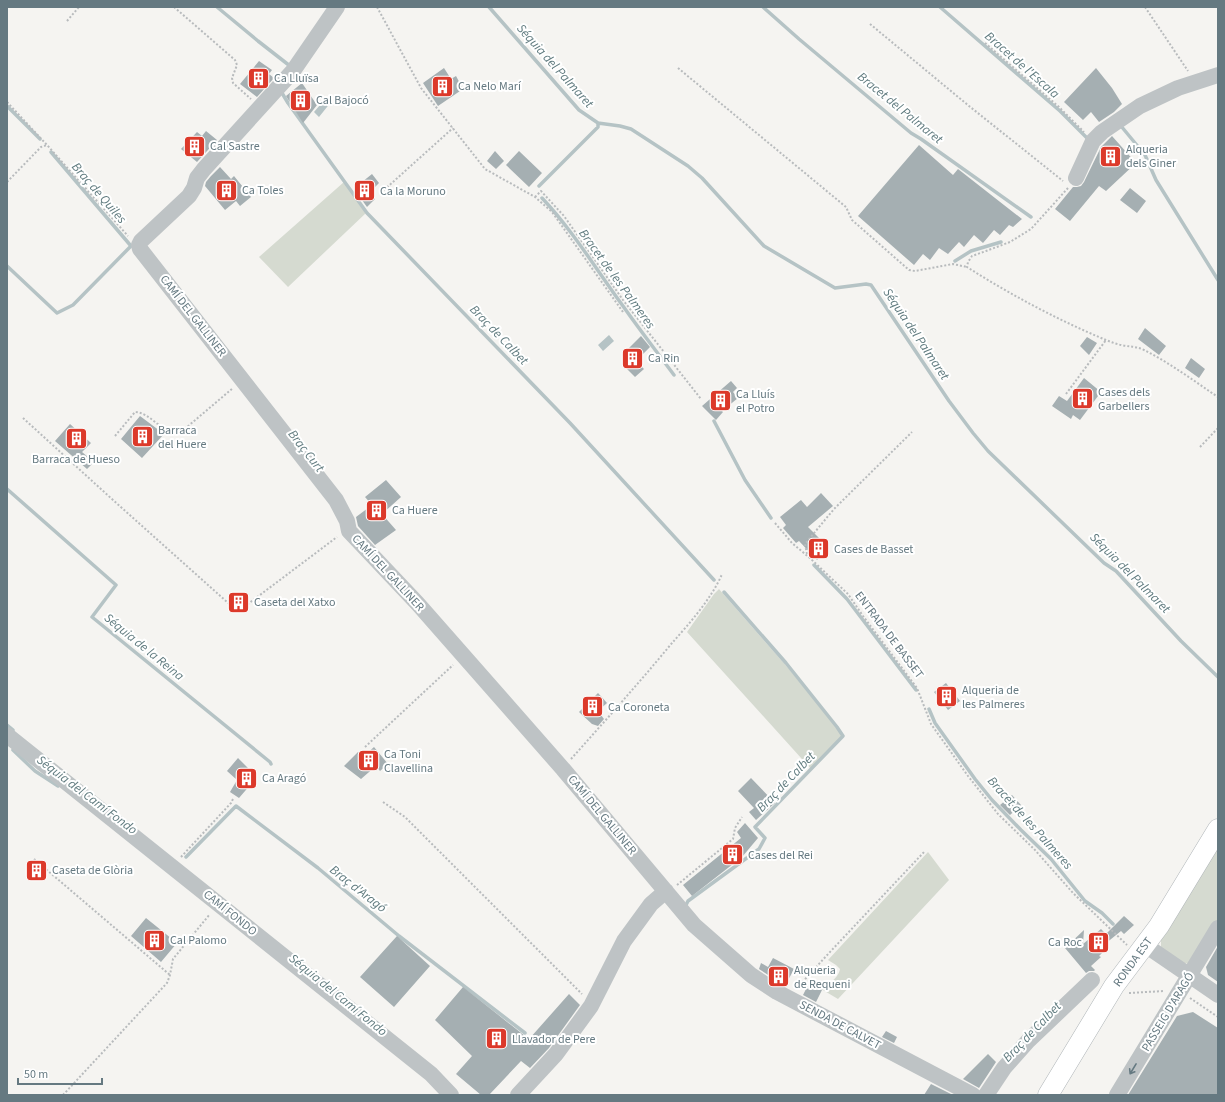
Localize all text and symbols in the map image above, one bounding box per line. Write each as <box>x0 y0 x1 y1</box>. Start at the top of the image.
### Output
water label: Séquia del Palmaret <box>512 20 598 112</box>
water label: Bracet de l'Escala <box>981 28 1063 103</box>
building icon: Ca Lluïsa <box>246 65 272 91</box>
water label: Bracet del Palmaret <box>854 68 947 149</box>
place label: Ca Lluïsa <box>274 70 319 87</box>
building icon: Ca Nelo Marí <box>430 73 456 99</box>
place label: Ca Nelo Marí <box>458 78 522 95</box>
building icon: Cal Bajocó <box>288 87 314 113</box>
place label: Cal Bajocó <box>316 92 369 109</box>
building icon: Cal Sastre <box>181 133 207 159</box>
place label: Cal Sastre <box>210 138 260 155</box>
place label: Alqueria dels Giner <box>1126 141 1177 172</box>
building icon: Alqueria dels Giner <box>1097 143 1123 169</box>
water label: Braç de Quiles <box>67 159 131 227</box>
building icon: Ca Toles <box>214 177 240 203</box>
building icon: Ca la Moruno <box>352 178 378 204</box>
place label: Ca Toles <box>242 182 283 199</box>
place label: Ca la Moruno <box>380 183 446 200</box>
water label: Bracet de les Palmeres <box>575 225 659 333</box>
street label: CAMÍ DEL GALLINER <box>156 272 230 360</box>
water label: Séquia del Palmaret <box>879 285 954 384</box>
water label: Braç de Calbet <box>466 301 533 370</box>
building icon: Ca Rin <box>619 345 645 371</box>
place label: Ca Rin <box>648 350 680 367</box>
place label: Cases dels Garbellers <box>1098 384 1150 415</box>
place label: Ca Lluís el Potro <box>736 386 775 417</box>
building icon: Cases dels Garbellers <box>1070 386 1096 412</box>
building icon: Ca Lluís el Potro <box>708 388 734 414</box>
place label: Barraca del Huere <box>158 422 206 453</box>
building icon: Barraca del Huere <box>129 424 155 450</box>
building icon: Barraca de Hueso <box>63 425 89 451</box>
water label: Braç Curt <box>284 426 329 477</box>
place label: Barraca de Hueso <box>32 451 120 468</box>
building icon: Ca Huere <box>363 497 389 523</box>
place label: Ca Huere <box>392 502 438 519</box>
water label: Séquia del Palmaret <box>1086 529 1175 618</box>
street label: CAMÍ DEL GALLINER <box>348 531 428 615</box>
building icon: Cases de Basset <box>806 536 832 562</box>
place label: Cases de Basset <box>834 541 913 558</box>
street label: ENTRADA DE BASSET <box>851 588 928 683</box>
building icon: Caseta del Xatxo <box>225 589 251 615</box>
place label: Caseta del Xatxo <box>254 594 336 611</box>
water label: Séquia de la Reina <box>100 609 188 685</box>
place label: Alqueria de les Palmeres <box>962 682 1025 713</box>
building icon: Alqueria de les Palmeres <box>934 684 960 710</box>
building icon: Ca Coroneta <box>580 694 606 720</box>
place label: Ca Coroneta <box>608 699 669 716</box>
place label: Ca Toni Clavellina <box>384 746 433 777</box>
water label: Braç de Calbet <box>753 747 820 816</box>
building icon: Ca Toni Clavellina <box>355 748 381 774</box>
water label: Séquia del Camí Fondo <box>33 751 141 839</box>
building icon: Ca Aragó <box>233 765 259 791</box>
place label: Ca Aragó <box>262 770 306 787</box>
street label: CAMÍ DEL GALLINER <box>564 772 641 859</box>
water label: Bracet de les Palmeres <box>983 773 1077 873</box>
building icon: Cases del Rei <box>719 842 745 868</box>
place label: Cases del Rei <box>748 847 813 864</box>
building icon: Caseta de Glòria <box>23 857 49 883</box>
water label: Braç d'Aragó <box>326 861 390 917</box>
place label: Caseta de Glòria <box>52 862 133 879</box>
street label: CAMÍ FONDO <box>200 886 260 940</box>
building icon: Cal Palomo <box>141 927 167 953</box>
building icon: Ca Roc <box>1085 929 1111 955</box>
place label: Cal Palomo <box>170 932 227 949</box>
street label: RONDA EST <box>1109 933 1157 990</box>
place label: Ca Roc <box>1048 934 1083 951</box>
water label: Séquia del Camí Fondo <box>285 950 391 1040</box>
place label: Alqueria de Requeni <box>794 962 850 993</box>
building icon: Alqueria de Requeni <box>765 964 791 990</box>
street label: PASSEIG D'ARAGÓ <box>1138 969 1198 1055</box>
street label: SENDA DE CALVET <box>796 996 884 1054</box>
water label: Braç de Calbet <box>999 997 1066 1066</box>
building icon: Llavador de Pere <box>484 1026 510 1052</box>
place label: Llavador de Pere <box>512 1031 596 1048</box>
scale bar <box>18 1060 102 1086</box>
one-way arrow <box>1128 1063 1136 1075</box>
text: 50 m <box>24 1066 48 1083</box>

